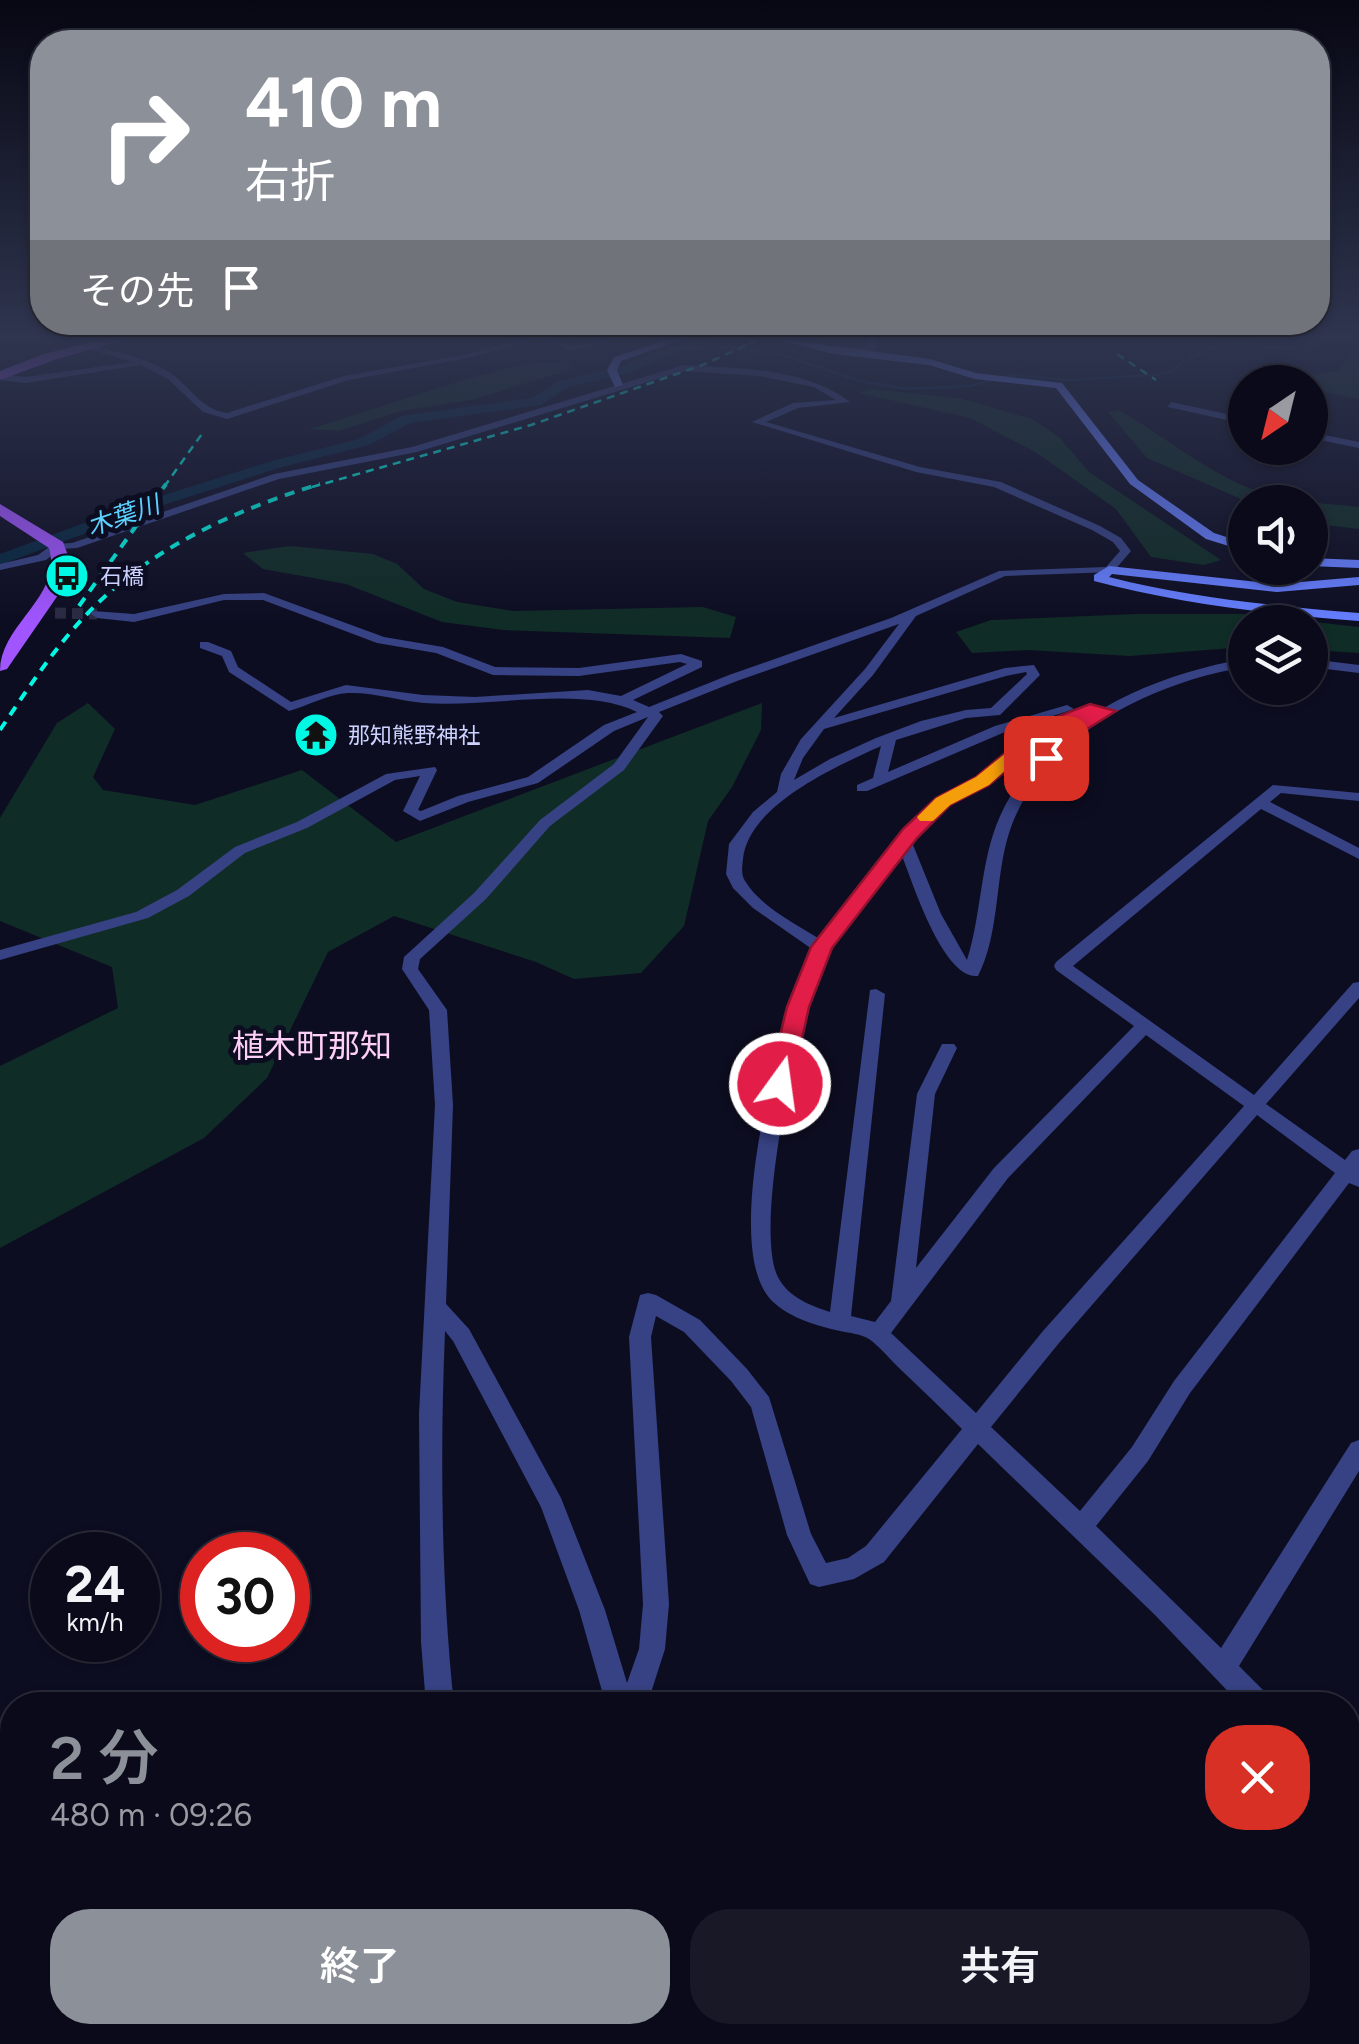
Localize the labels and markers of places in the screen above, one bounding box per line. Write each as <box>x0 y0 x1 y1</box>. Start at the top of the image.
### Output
bus stop icon: 石橋 <box>44 553 90 599</box>
place label: 石橋 <box>100 563 144 590</box>
temple icon: 那知熊野神社 <box>293 712 339 758</box>
pin <box>1004 716 1089 801</box>
place label: 那知熊野神社 <box>348 722 480 749</box>

